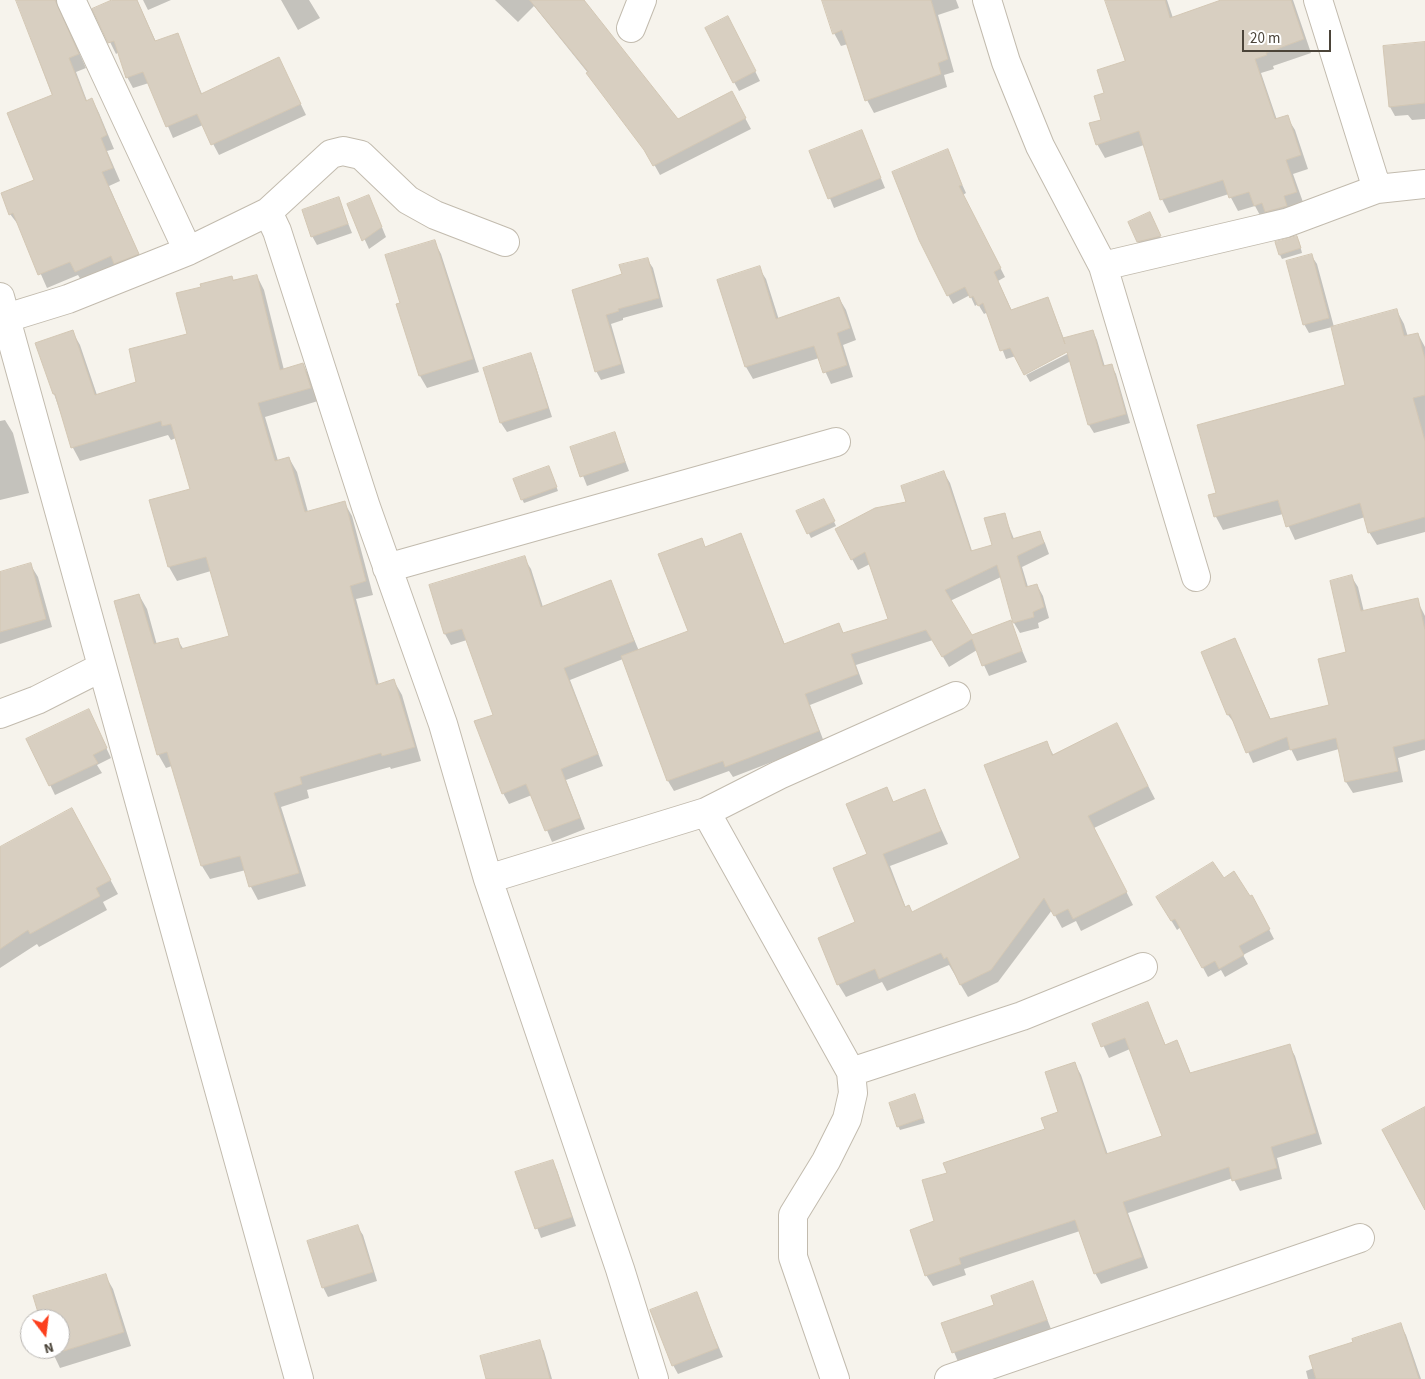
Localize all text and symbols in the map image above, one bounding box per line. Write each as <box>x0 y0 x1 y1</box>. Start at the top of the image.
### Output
scale bar <box>1245 20 1334 52</box>
text: 20 m <box>1250 28 1280 49</box>
north arrow <box>20 1309 70 1359</box>
text: N <box>42 1337 56 1358</box>

